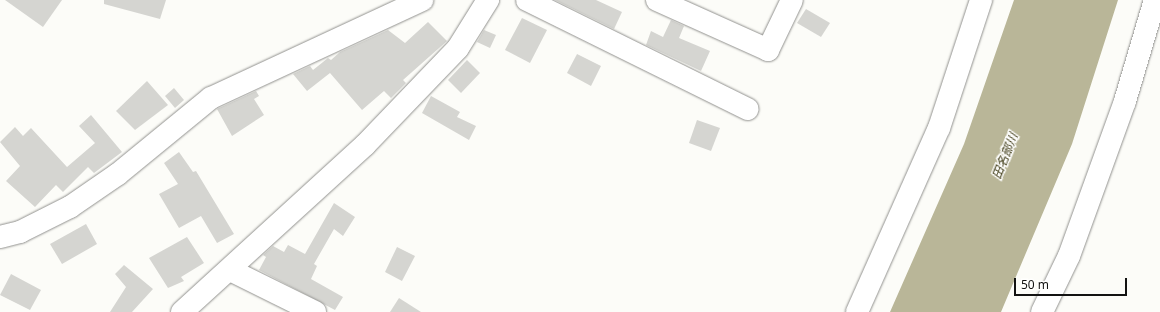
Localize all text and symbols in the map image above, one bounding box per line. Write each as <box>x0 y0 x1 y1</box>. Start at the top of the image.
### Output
water label: 田名部川 <box>989 131 1021 181</box>
scale bar <box>1016 270 1129 296</box>
text: 50 m <box>1021 276 1049 293</box>

